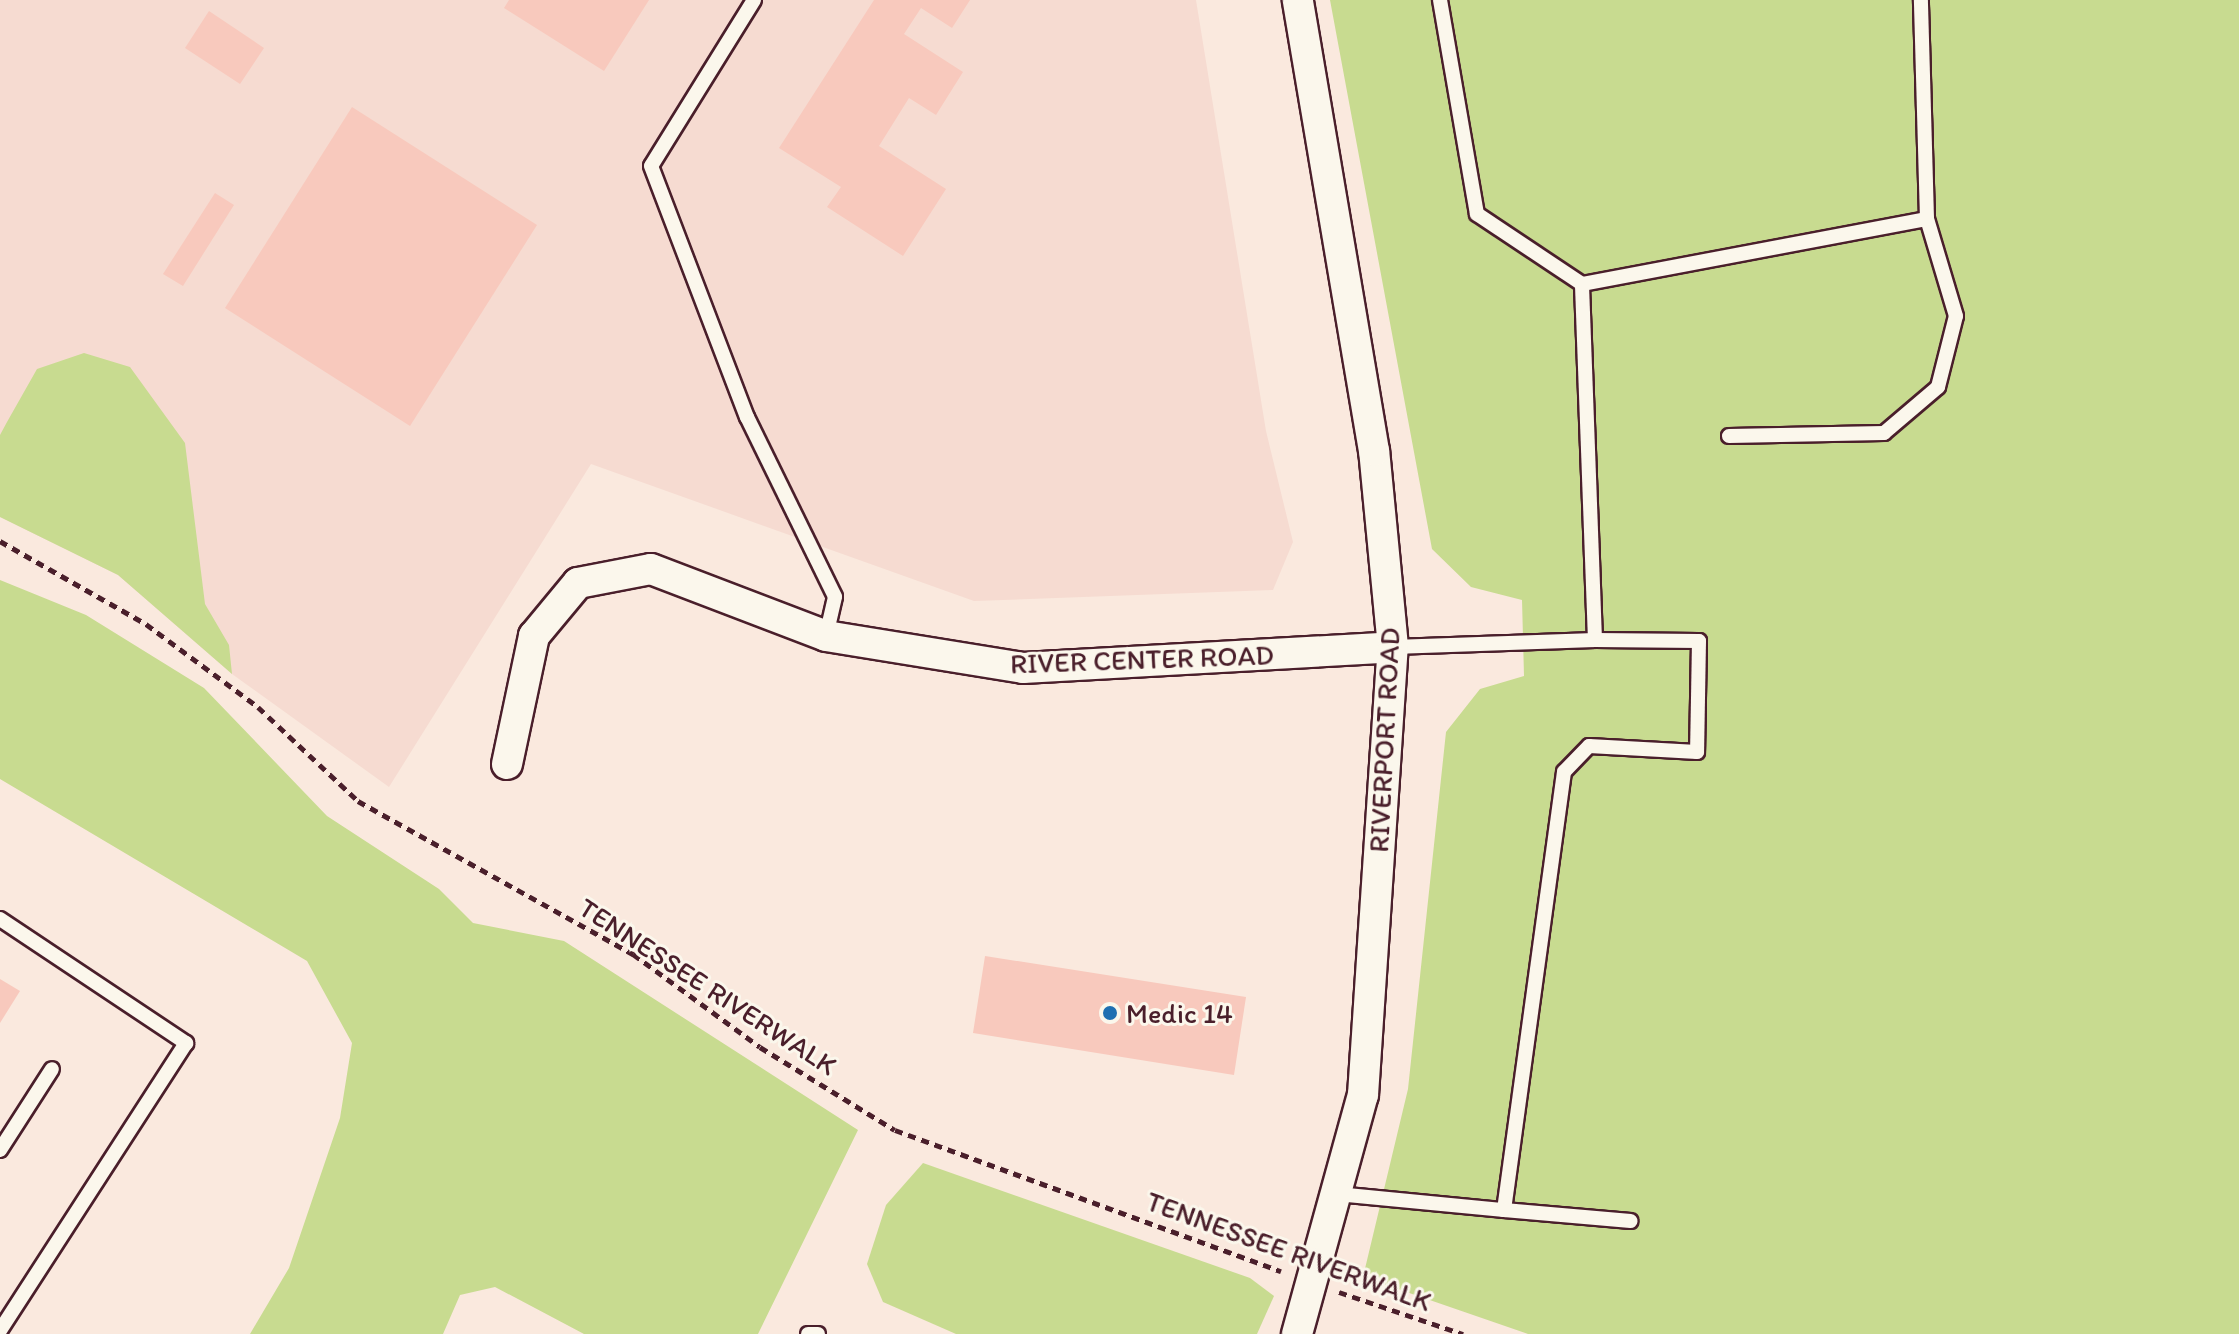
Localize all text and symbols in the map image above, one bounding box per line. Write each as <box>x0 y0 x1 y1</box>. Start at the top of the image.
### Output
street label: RIVERPORT ROAD <box>1361 627 1407 853</box>
street label: RIVER CENTER ROAD <box>1010 638 1274 680</box>
street label: TENNESSEE RIVERWALK <box>571 889 845 1083</box>
place label: Medic 14 <box>1126 996 1233 1030</box>
marker: Medic 14 <box>1101 1004 1119 1022</box>
street label: TENNESSEE RIVERWALK <box>1140 1183 1438 1319</box>

